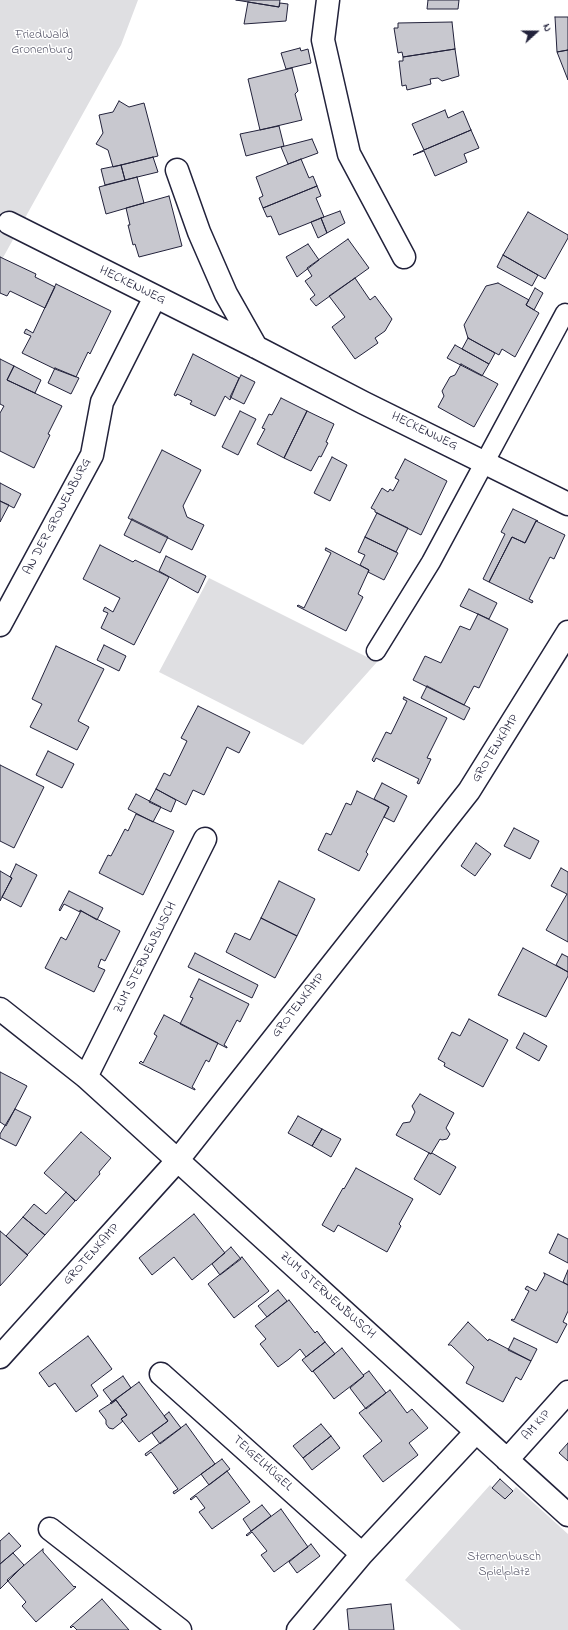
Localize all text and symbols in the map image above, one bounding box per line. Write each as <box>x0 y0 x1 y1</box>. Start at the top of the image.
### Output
north arrow <box>516 12 556 52</box>
text: N <box>538 21 556 34</box>
park label: FriedWald Gronenburg <box>11 28 73 59</box>
street label: HECKENWEG <box>96 263 168 309</box>
street label: HECKENWEG <box>388 409 460 455</box>
street label: AN DER GRONENBURG <box>21 456 95 578</box>
street label: GROTENKAMP <box>469 712 523 786</box>
street label: ZUM STERNENBUSCH <box>111 900 181 1016</box>
street label: GROTENKAMP <box>269 971 329 1041</box>
street label: GROTENKAMP <box>60 1221 124 1289</box>
street label: ZUM STERNENBUSCH <box>276 1249 378 1343</box>
street label: AM KIP <box>519 1408 555 1444</box>
street label: TEIGELHÜGEL <box>229 1433 295 1495</box>
park label: Sternenbusch Spielplatz <box>467 1550 541 1581</box>

